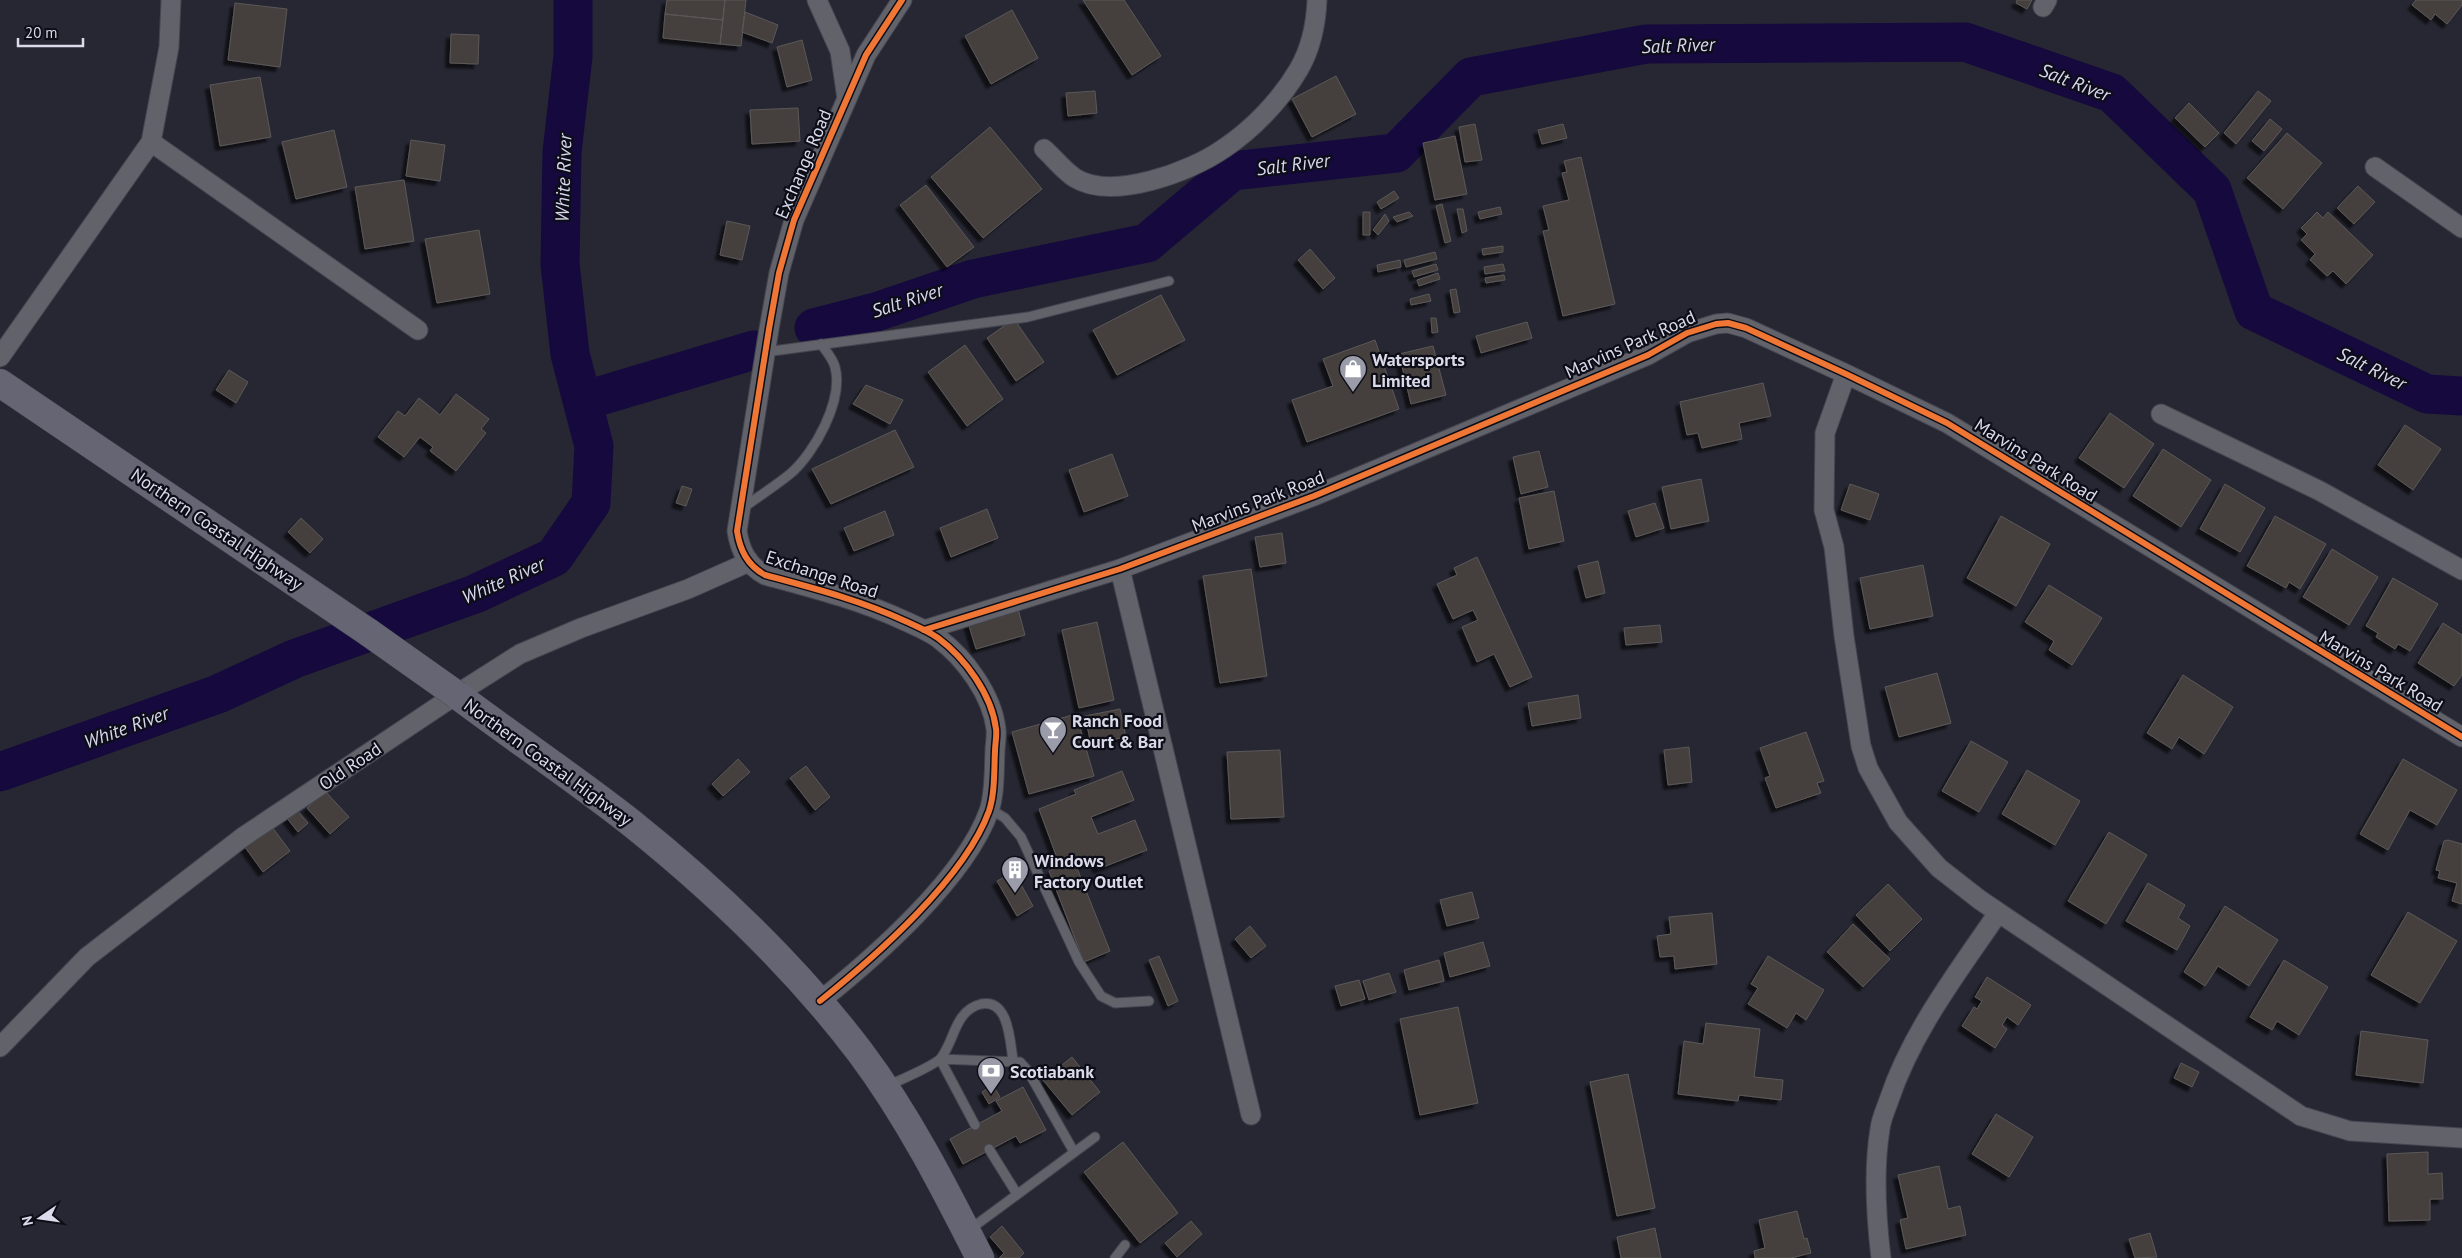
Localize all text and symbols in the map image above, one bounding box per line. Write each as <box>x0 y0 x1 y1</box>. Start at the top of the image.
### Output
scale bar <box>18 15 82 47</box>
text: 20 m <box>25 23 58 42</box>
water label: Salt River <box>1641 32 1717 58</box>
water label: Salt River <box>2036 58 2115 107</box>
street label: Exchange Road <box>770 106 836 222</box>
water label: White River <box>549 132 577 223</box>
water label: Salt River <box>1255 147 1333 180</box>
water label: Salt River <box>868 277 947 323</box>
street label: Marvins Park Road <box>1561 305 1699 383</box>
water label: Salt River <box>2334 341 2412 396</box>
place label: Watersports Limited <box>1372 348 1465 392</box>
shop icon: Watersports Limited <box>1338 354 1368 393</box>
street label: Marvins Park Road <box>1970 413 2102 507</box>
street label: Northern Coastal Highway <box>127 463 308 595</box>
street label: Marvins Park Road <box>1188 465 1328 537</box>
street label: Exchange Road <box>763 545 881 603</box>
water label: White River <box>458 550 550 609</box>
street label: Marvins Park Road <box>2315 625 2447 717</box>
street label: Northern Coastal Highway <box>459 693 637 831</box>
water label: White River <box>80 700 173 753</box>
place label: Ranch Food Court & Bar <box>1072 709 1164 753</box>
bar icon: Ranch Food Court & Bar <box>1038 715 1068 754</box>
street label: Old Road <box>314 737 386 795</box>
place label: Windows Factory Outlet <box>1034 849 1144 893</box>
building icon: Windows Factory Outlet <box>1000 855 1030 894</box>
bank icon: Scotiabank <box>976 1056 1006 1095</box>
place label: Scotiabank <box>1010 1060 1094 1083</box>
north arrow <box>15 1193 65 1243</box>
text: N <box>18 1214 37 1227</box>

